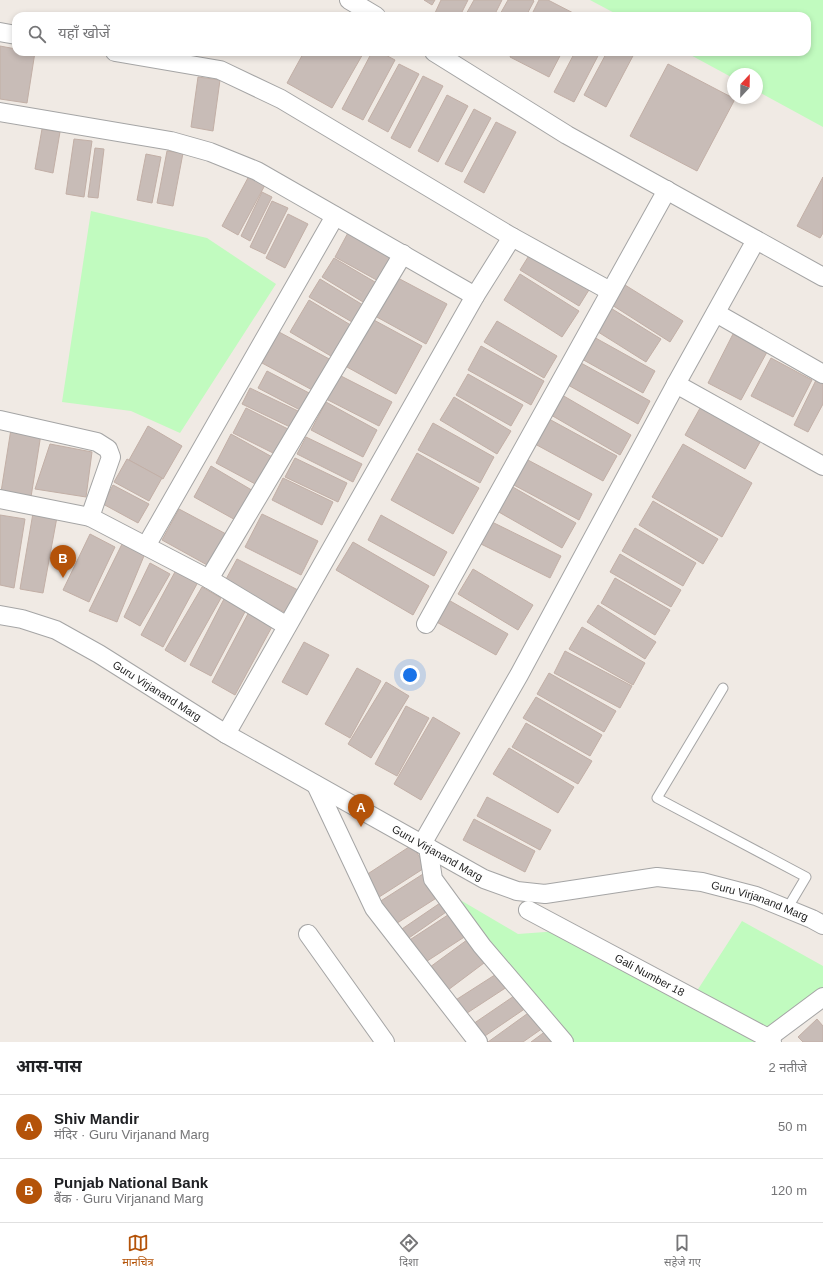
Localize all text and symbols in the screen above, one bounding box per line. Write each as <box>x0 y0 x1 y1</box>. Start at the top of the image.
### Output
search box <box>12 12 811 56</box>
icon: search <box>26 23 48 45</box>
text: यहाँ खोजें <box>58 24 110 41</box>
north arrow <box>727 68 763 104</box>
pin: B <box>50 545 76 578</box>
street label: Guru Virjanand Marg <box>111 658 203 723</box>
your location <box>400 665 420 685</box>
pin: A <box>348 794 374 827</box>
street label: Guru Virjanand Marg <box>390 823 485 883</box>
street label: Guru Virjanand Marg <box>710 879 810 923</box>
street label: Gali Number 18 <box>613 951 687 998</box>
text: आस-पास <box>16 1057 82 1076</box>
text: 2 नतीजे <box>769 1060 807 1075</box>
text: Shiv Mandir <box>54 1110 139 1127</box>
text: A <box>24 1119 34 1134</box>
text: 50 m <box>778 1119 807 1134</box>
text: मंदिर · Guru Virjanand Marg <box>54 1127 209 1142</box>
text: Punjab National Bank <box>54 1174 208 1191</box>
text: B <box>24 1183 34 1198</box>
text: 120 m <box>771 1183 807 1198</box>
text: बैंक · Guru Virjanand Marg <box>54 1191 203 1206</box>
tab: मानचित्र <box>122 1232 154 1270</box>
tab: दिशा <box>398 1232 420 1270</box>
tab: सहेजे गए <box>664 1232 701 1270</box>

